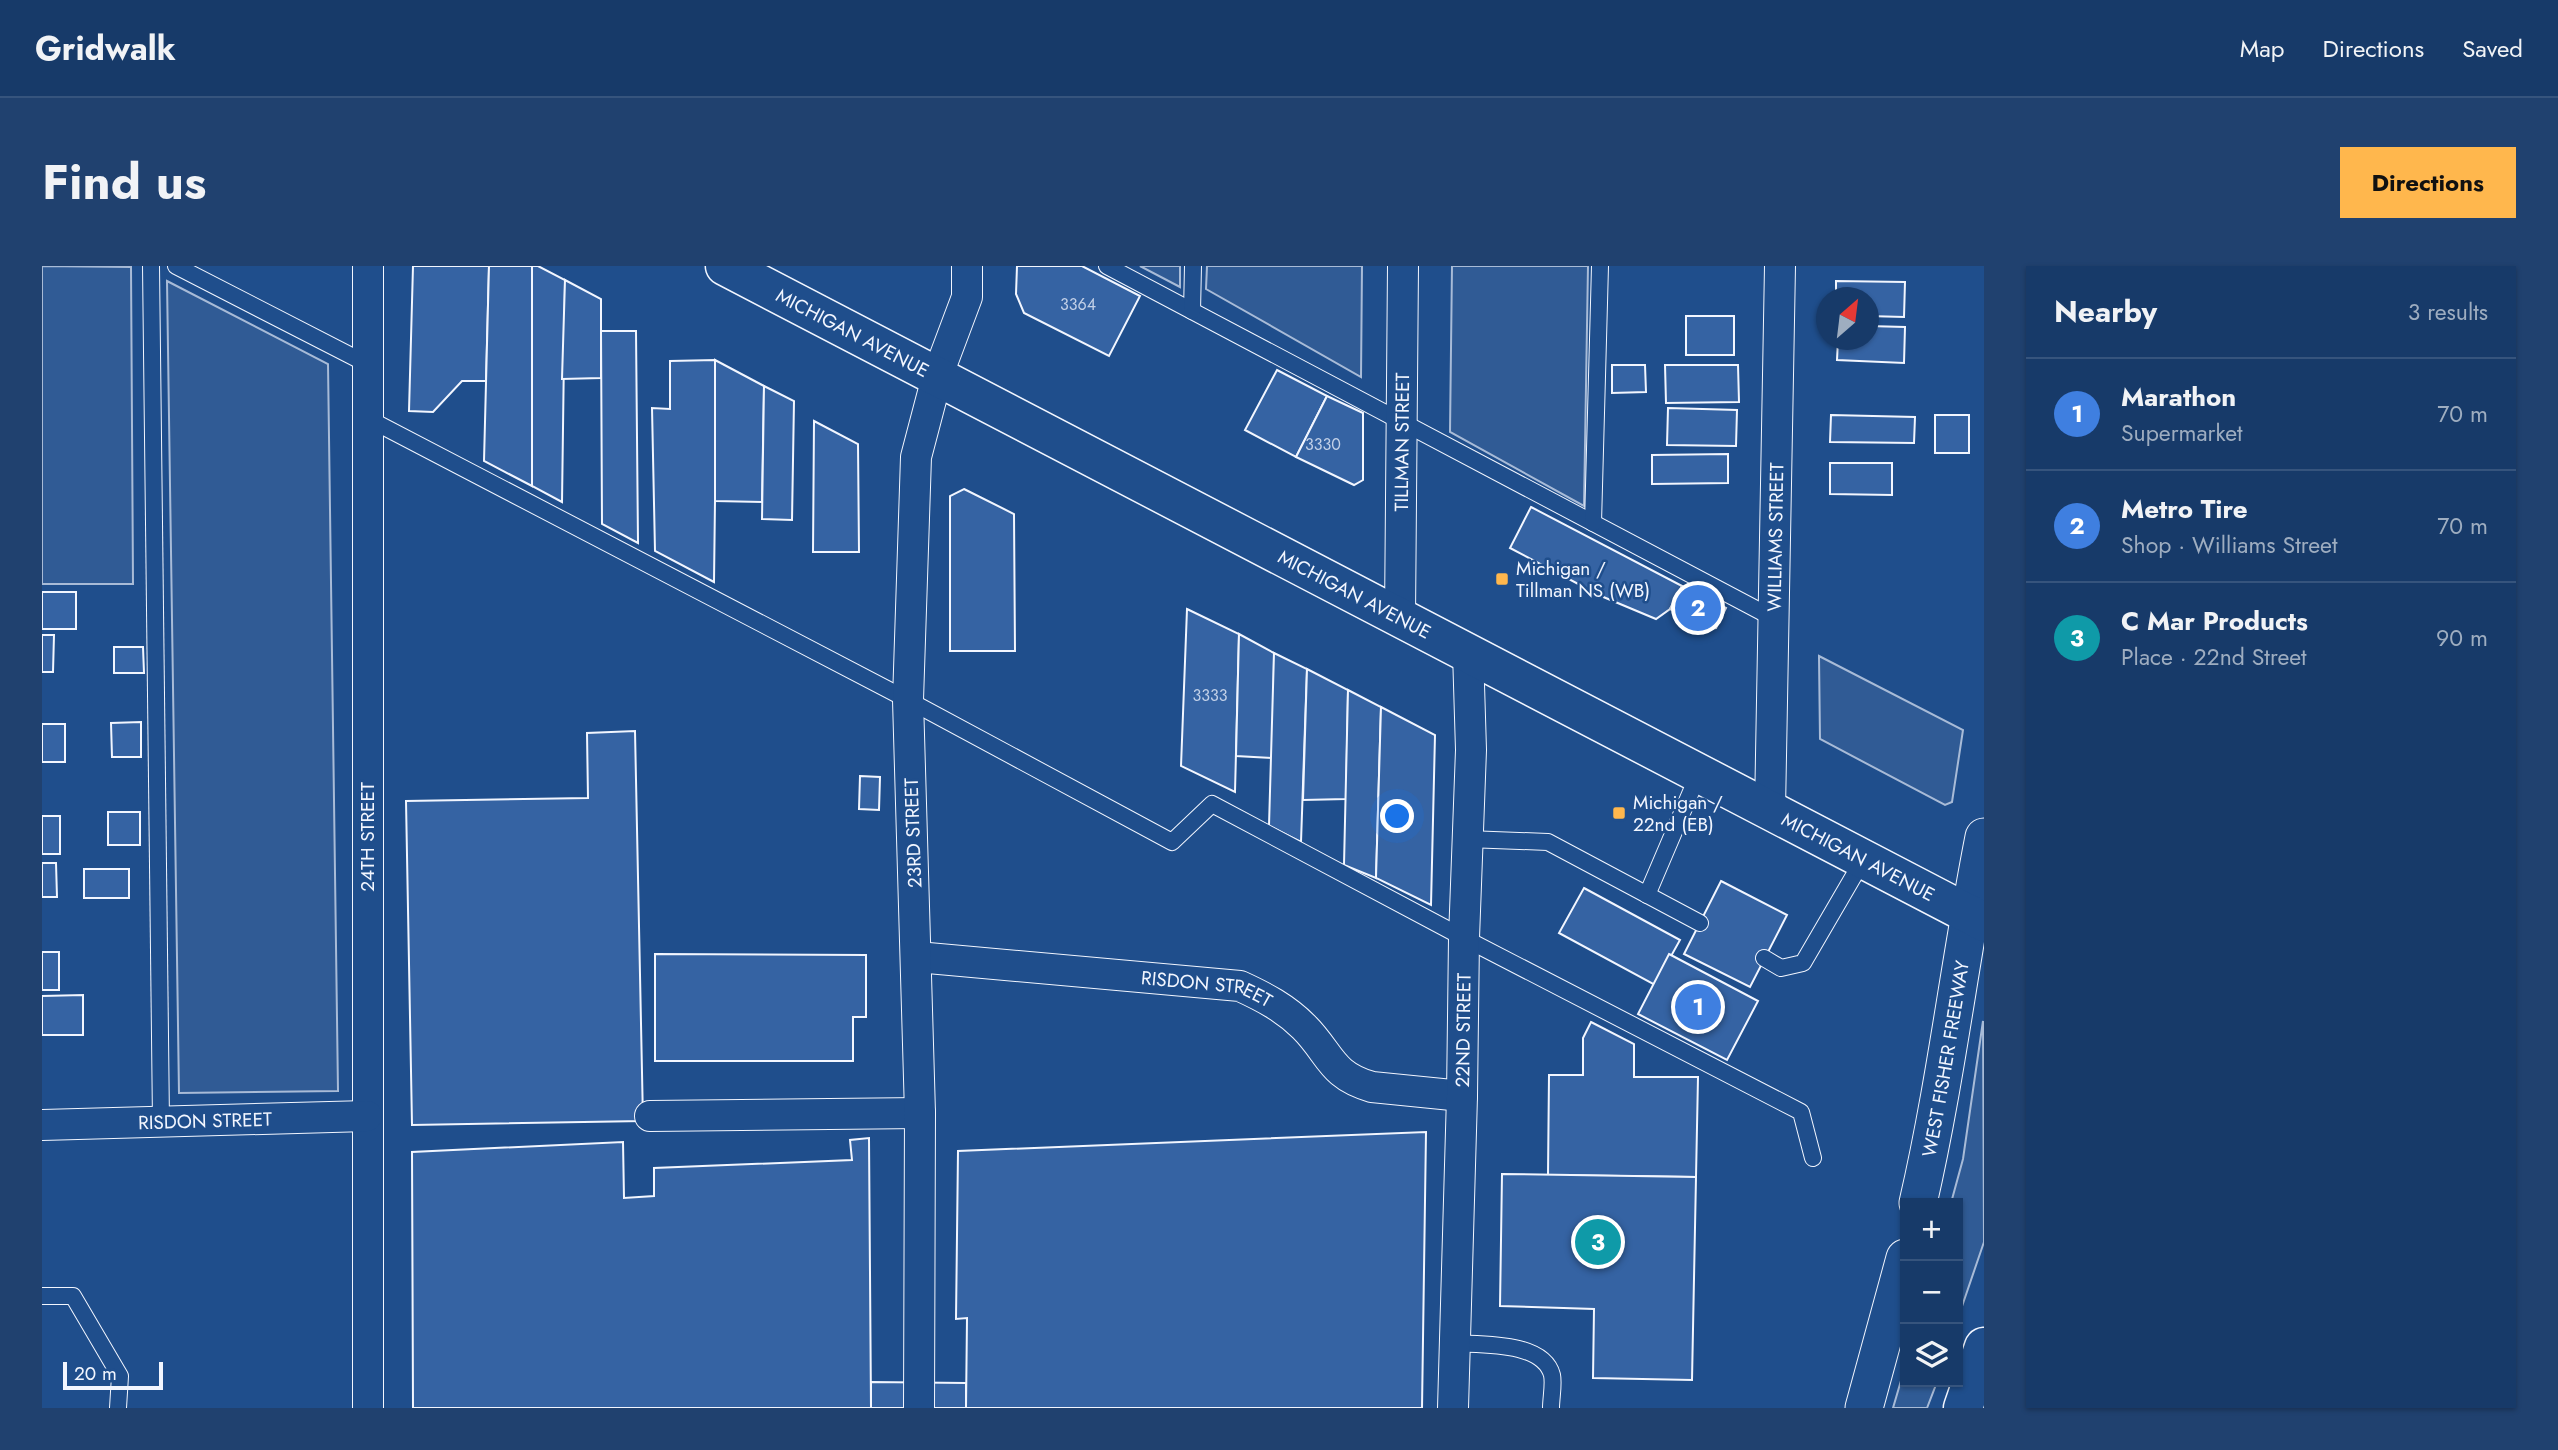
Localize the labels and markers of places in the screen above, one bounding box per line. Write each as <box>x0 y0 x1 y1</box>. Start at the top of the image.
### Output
place label: Michigan / Tillman NS (WB) <box>1516 555 1650 604</box>
marker: Michigan / Tillman NS (WB) <box>1494 571 1510 587</box>
pin: 2 <box>1675 582 1721 634</box>
place label: Michigan / 22nd (EB) <box>1633 789 1723 838</box>
marker: Michigan / 22nd (EB) <box>1611 805 1627 821</box>
pin: 1 <box>1675 981 1721 1033</box>
pin: 3 <box>1575 1216 1621 1268</box>

